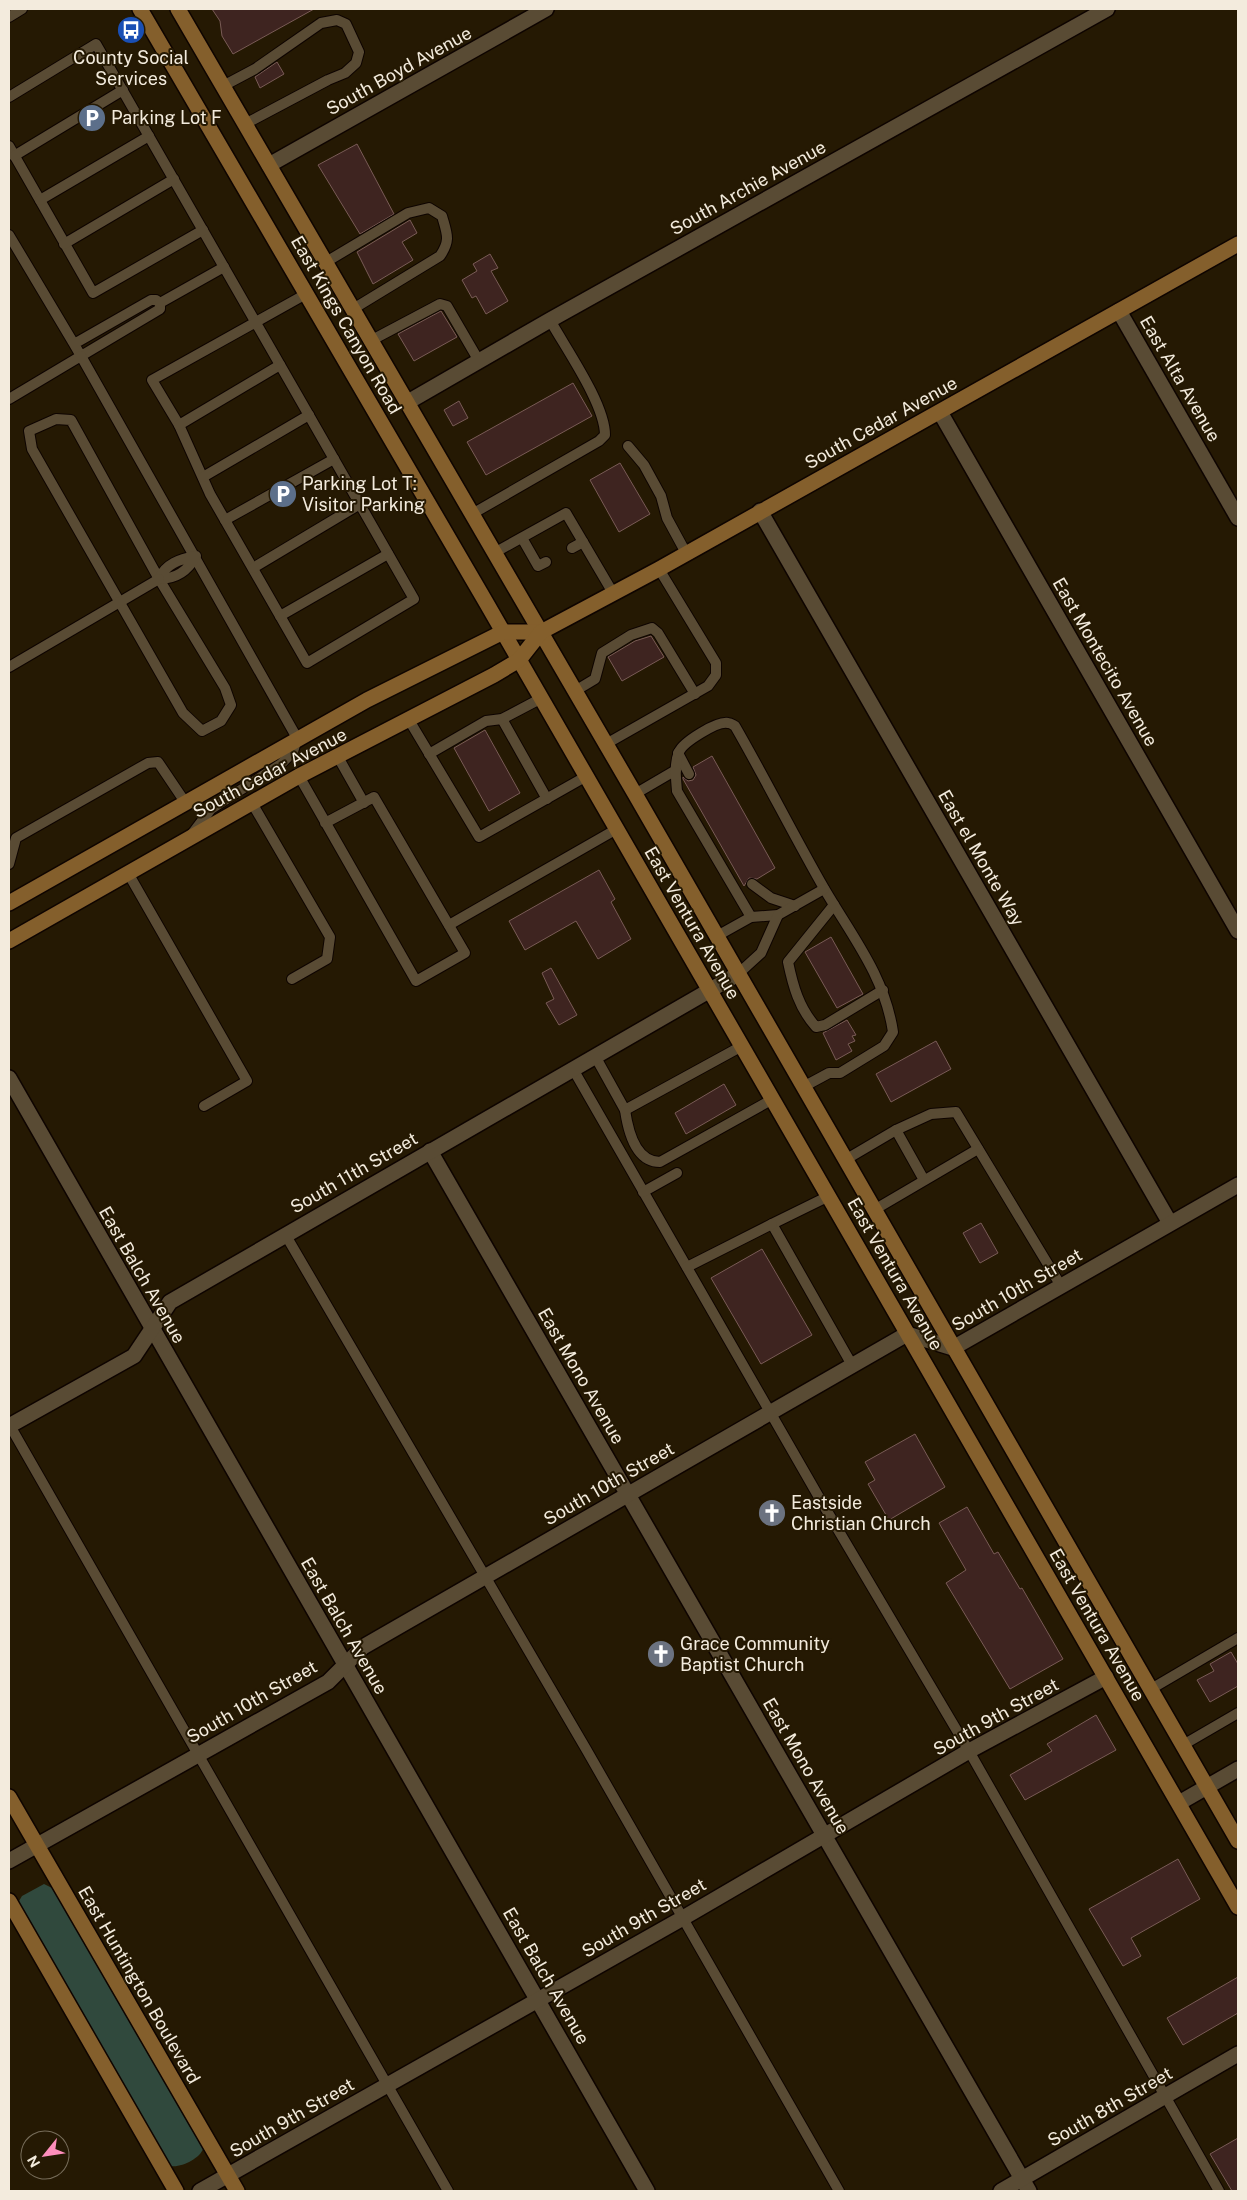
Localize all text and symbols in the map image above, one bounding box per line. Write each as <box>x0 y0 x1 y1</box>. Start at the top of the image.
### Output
bus stop icon: County Social Services <box>116 15 146 45</box>
street label: South Boyd Avenue <box>322 22 475 119</box>
place label: County Social Services <box>73 47 189 89</box>
parking icon: Parking Lot F <box>77 103 107 133</box>
place label: Parking Lot F <box>111 107 222 128</box>
street label: South Archie Avenue <box>666 136 829 239</box>
street label: East Kings Canyon Road <box>287 232 406 417</box>
street label: East Alta Avenue <box>1136 312 1225 445</box>
street label: South Cedar Avenue <box>801 372 961 473</box>
place label: Parking Lot T: Visitor Parking <box>302 473 425 515</box>
parking icon: Parking Lot T: Visitor Parking <box>268 479 298 509</box>
street label: East Montecito Avenue <box>1049 574 1162 750</box>
street label: South Cedar Avenue <box>189 723 350 822</box>
street label: East el Monte Way <box>934 786 1029 930</box>
street label: East Ventura Avenue <box>640 843 745 1003</box>
street label: South 11th Street <box>286 1128 421 1218</box>
street label: East Ventura Avenue <box>843 1194 948 1354</box>
street label: East Balch Avenue <box>95 1203 190 1347</box>
street label: South 10th Street <box>948 1244 1086 1335</box>
street label: East Mono Avenue <box>534 1304 629 1448</box>
street label: South 10th Street <box>540 1438 678 1529</box>
place label: Eastside Christian Church <box>791 1492 931 1534</box>
church icon: Eastside Christian Church <box>757 1498 787 1528</box>
street label: East Ventura Avenue <box>1045 1545 1150 1705</box>
street label: East Balch Avenue <box>297 1554 392 1698</box>
place label: Grace Community Baptist Church <box>680 1633 830 1675</box>
church icon: Grace Community Baptist Church <box>646 1639 676 1669</box>
street label: South 10th Street <box>183 1656 321 1747</box>
street label: South 9th Street <box>929 1673 1062 1760</box>
street label: East Mono Avenue <box>759 1694 854 1838</box>
street label: South 9th Street <box>578 1873 710 1962</box>
street label: East Huntington Boulevard <box>74 1882 205 2087</box>
street label: East Balch Avenue <box>499 1904 594 2048</box>
street label: South 8th Street <box>1044 2062 1176 2151</box>
street label: South 9th Street <box>226 2073 358 2162</box>
north arrow <box>20 2130 70 2180</box>
text: N <box>24 2153 43 2170</box>

